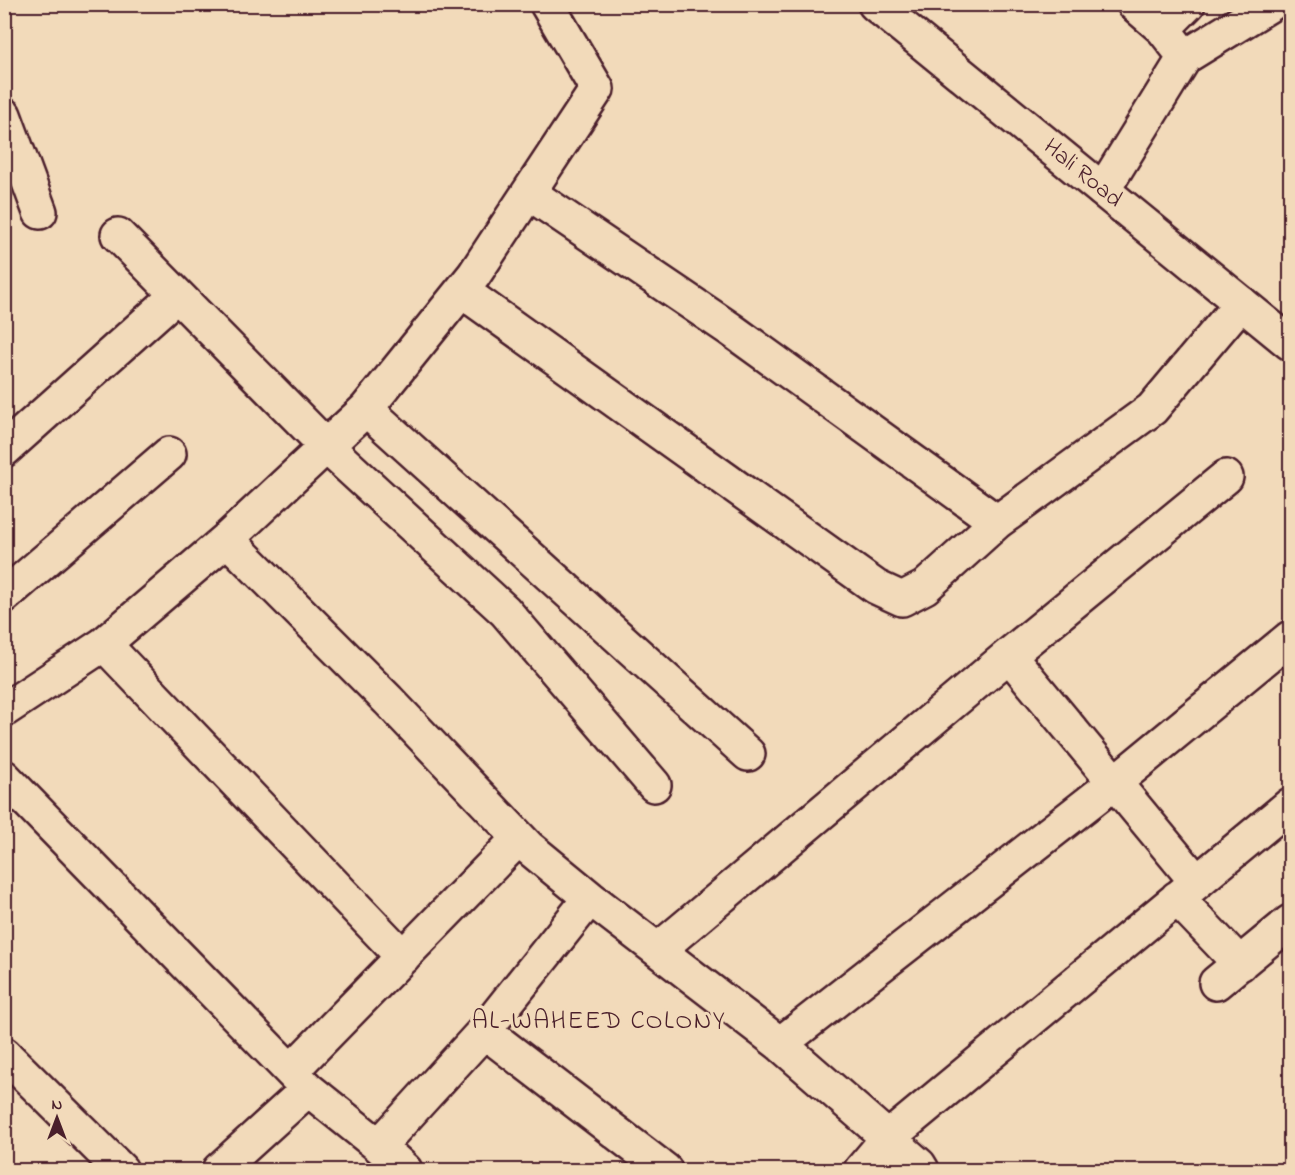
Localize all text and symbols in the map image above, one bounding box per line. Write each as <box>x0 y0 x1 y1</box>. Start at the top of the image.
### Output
street label: Hali Road <box>1035 130 1130 217</box>
district label: AL-WAHEED COLONY <box>472 1003 726 1041</box>
north arrow <box>27 1088 87 1148</box>
text: N <box>52 1093 63 1117</box>

